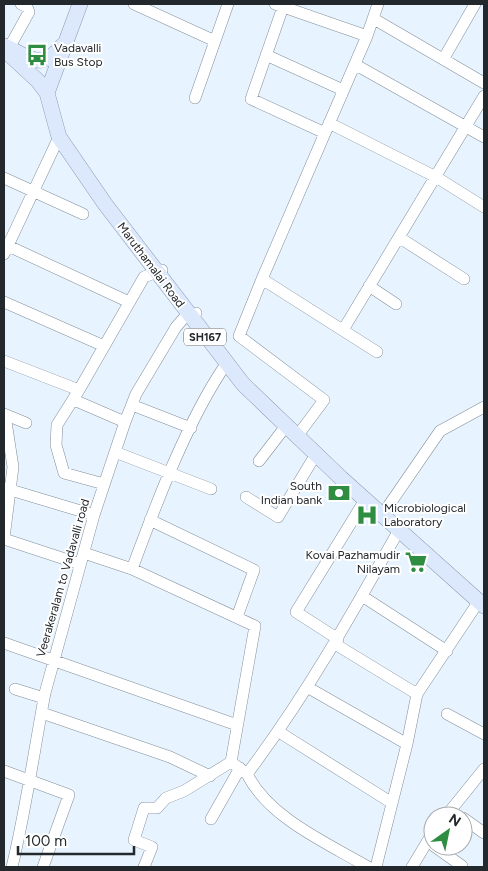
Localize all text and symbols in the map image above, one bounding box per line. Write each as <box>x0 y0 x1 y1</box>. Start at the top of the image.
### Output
place label: Vadavalli Bus Stop <box>54 41 103 69</box>
bus stop icon: Vadavalli Bus Stop <box>24 42 50 68</box>
street label: Maruthamalai Road <box>114 220 188 310</box>
road number: SH167 <box>184 328 226 346</box>
place label: South Indian bank <box>261 479 322 507</box>
bank icon: South Indian bank <box>326 480 352 506</box>
street label: Veerakeralam to Vadavalli road <box>34 497 92 659</box>
place label: Microbiological Laboratory <box>384 501 466 529</box>
hospital icon: Microbiological Laboratory <box>354 502 380 528</box>
place label: Kovai Pazhamudir Nilayam <box>306 548 400 576</box>
supermarket icon: Kovai Pazhamudir Nilayam <box>403 549 429 575</box>
north arrow <box>423 806 473 856</box>
text: N <box>446 810 464 831</box>
scale bar <box>18 824 134 856</box>
text: 100 m <box>25 832 67 850</box>

